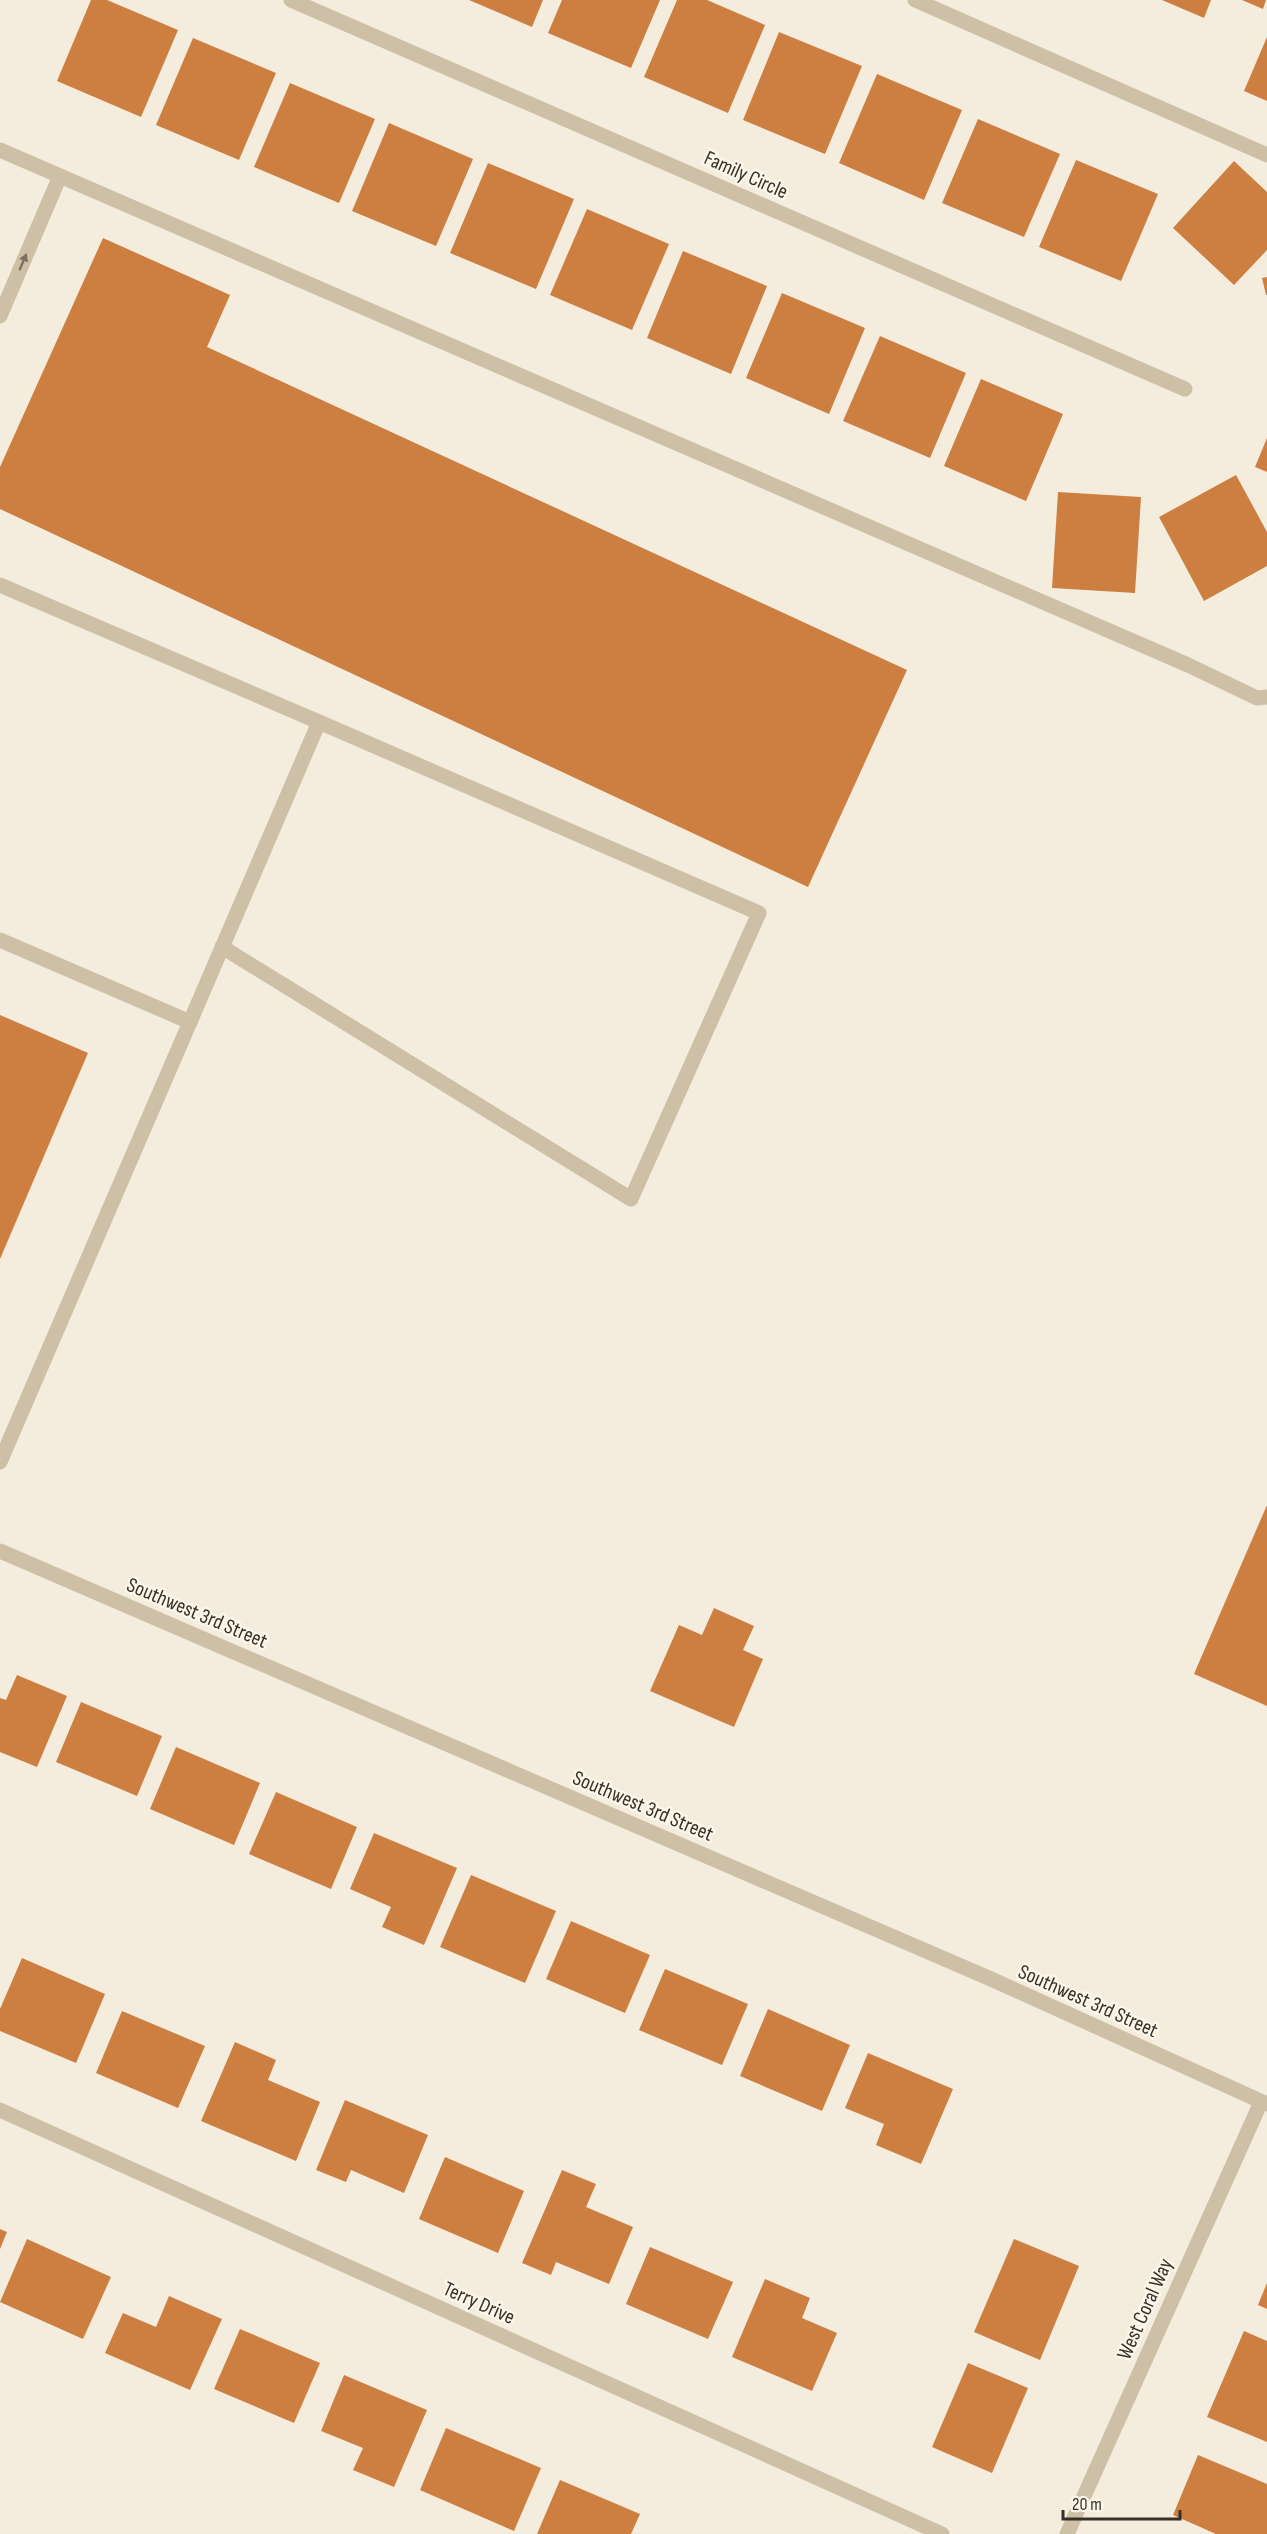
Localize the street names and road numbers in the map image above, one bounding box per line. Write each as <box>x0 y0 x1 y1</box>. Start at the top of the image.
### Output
street label: Family Circle <box>700 145 792 205</box>
street label: Southwest 3rd Street <box>123 1572 271 1654</box>
street label: Southwest 3rd Street <box>569 1765 717 1847</box>
street label: Southwest 3rd Street <box>1014 1959 1162 2043</box>
street label: West Coral Way <box>1112 2255 1178 2363</box>
street label: Terry Drive <box>439 2276 519 2330</box>

